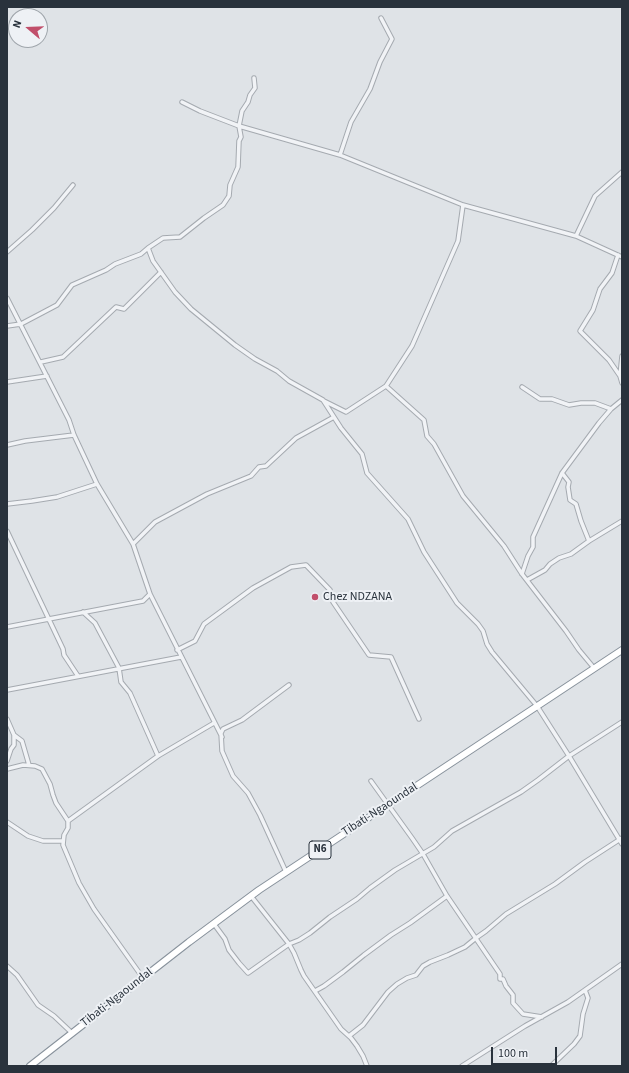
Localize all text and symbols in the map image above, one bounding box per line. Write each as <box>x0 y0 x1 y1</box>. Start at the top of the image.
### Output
north arrow <box>8 8 48 48</box>
text: N <box>9 18 25 30</box>
place label: Chez NDZANA <box>323 590 392 604</box>
marker: Chez NDZANA <box>310 592 320 602</box>
street label: Tibati-Ngaoundal <box>339 780 421 840</box>
road number: N6 <box>309 841 331 859</box>
street label: Tibati-Ngaoundal <box>78 965 156 1031</box>
scale bar <box>493 1039 559 1065</box>
text: 100 m <box>498 1045 528 1062</box>

